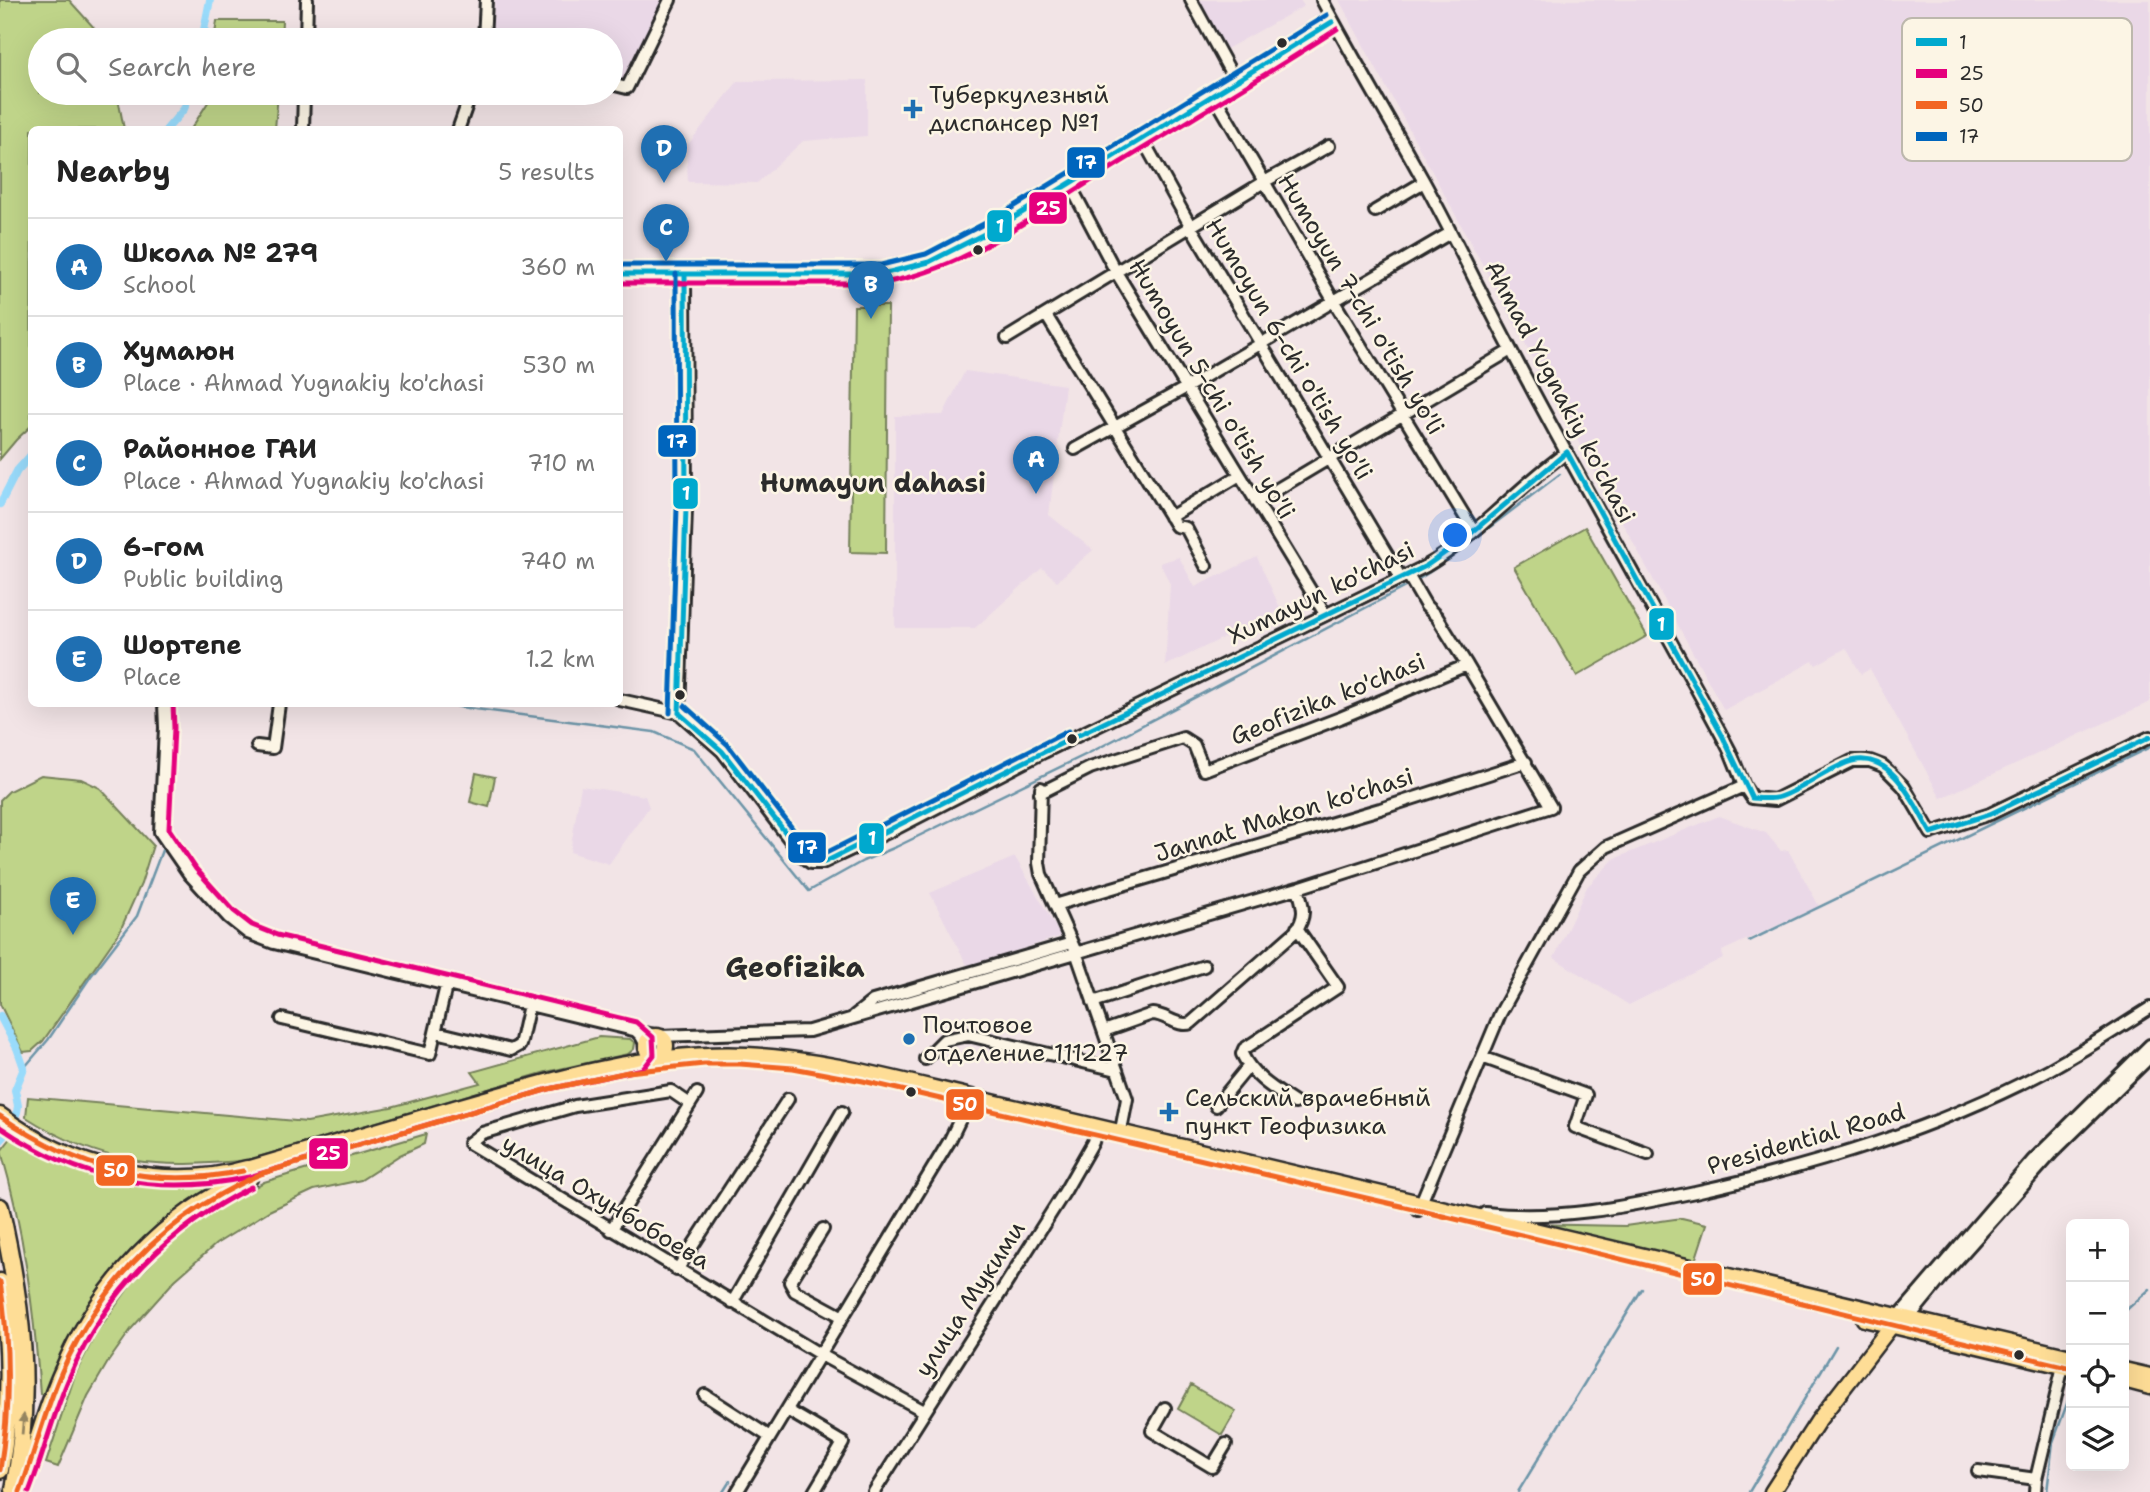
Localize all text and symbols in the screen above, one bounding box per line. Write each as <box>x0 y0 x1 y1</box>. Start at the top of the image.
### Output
legend <box>1902 18 2132 161</box>
search box <box>28 28 623 105</box>
text: 1 <box>1959 30 1967 55</box>
unlabelled marker <box>1275 36 1289 50</box>
icon: search <box>52 48 90 86</box>
text: Search here <box>108 49 257 84</box>
text: 25 <box>1959 61 1984 86</box>
place label: Туберкулезный диспансер №1 <box>929 79 1109 139</box>
text: 50 <box>1959 93 1984 118</box>
marker: Туберкулезный диспансер №1 <box>903 99 923 119</box>
text: 17 <box>1959 124 1979 149</box>
pin: D <box>641 125 687 183</box>
line badge: 17 <box>1066 146 1106 179</box>
text: 17 <box>1075 150 1097 175</box>
text: Nearby <box>56 151 171 192</box>
text: 5 results <box>498 157 595 187</box>
street label: Humoyun 7-chi o'tish yo'li <box>1270 167 1452 441</box>
line badge: 25 <box>1028 191 1068 225</box>
text: 25 <box>1035 196 1061 221</box>
pin: C <box>643 204 689 262</box>
line badge: 1 <box>986 209 1013 243</box>
street label: Humoyun 6-chi o'tish yo'li <box>1198 212 1380 486</box>
text: 1 <box>996 214 1004 239</box>
text: Школа № 279 <box>123 235 318 270</box>
unlabelled marker <box>971 243 985 257</box>
text: A <box>70 252 88 282</box>
text: 360 m <box>520 252 595 282</box>
street label: Humoyun 5-chi o'tish yo'li <box>1121 253 1303 525</box>
street label: Ahmad Yugnakiy ko'chasi <box>1477 255 1643 529</box>
pin: B <box>848 261 894 319</box>
text: School <box>123 270 195 300</box>
text: Хумаюн <box>123 333 235 368</box>
text: B <box>72 350 86 380</box>
text: 530 m <box>523 350 595 380</box>
text: Place · Ahmad Yugnakiy ko'chasi <box>123 368 485 398</box>
line badge: 17 <box>657 424 697 458</box>
text: 17 <box>666 429 688 454</box>
text: Районное ГАИ <box>123 431 317 466</box>
pin: A <box>1013 436 1059 494</box>
text: C <box>72 448 86 478</box>
text: 710 m <box>527 448 595 478</box>
district label: Humayun dahasi <box>760 465 986 500</box>
text: Place · Ahmad Yugnakiy ko'chasi <box>123 466 485 496</box>
line badge: 1 <box>672 477 699 510</box>
text: 1 <box>682 481 690 506</box>
your location <box>1438 518 1472 552</box>
text: 6-гом <box>123 529 204 564</box>
street label: Xumayun ko'chasi <box>1222 534 1420 652</box>
text: D <box>71 546 87 576</box>
text: 740 m <box>520 546 595 576</box>
text: Public building <box>123 564 283 594</box>
line badge: 1 <box>1648 607 1675 641</box>
text: 1 <box>1657 612 1665 637</box>
text: Шортепе <box>123 627 242 662</box>
text: E <box>71 644 87 674</box>
text: 1.2 km <box>526 644 595 674</box>
street label: Geofizika ko'chasi <box>1226 645 1430 753</box>
text: Place <box>123 662 182 692</box>
unlabelled marker <box>673 688 687 702</box>
unlabelled marker <box>1065 732 1079 746</box>
street label: Jannat Makon ko'chasi <box>1151 760 1417 870</box>
line badge: 1 <box>858 822 885 855</box>
text: 1 <box>868 826 876 851</box>
line badge: 17 <box>787 831 827 864</box>
text: 17 <box>796 835 818 860</box>
pin: E <box>50 877 96 935</box>
district label: Geofizika <box>725 948 865 986</box>
place label: Почтовое отделение 111227 <box>923 1009 1128 1069</box>
marker: Почтовое отделение 111227 <box>901 1031 917 1047</box>
place label: Сельский врачебный пункт Геофизика <box>1185 1082 1431 1142</box>
unlabelled marker <box>904 1085 918 1099</box>
line badge: 50 <box>945 1088 985 1121</box>
text: 50 <box>952 1092 978 1117</box>
street label: Presidential Road <box>1703 1095 1909 1183</box>
marker: Сельский врачебный пункт Геофизика <box>1159 1102 1179 1122</box>
street label: улица Охунбобоева <box>496 1127 716 1277</box>
line badge: 25 <box>308 1137 349 1170</box>
text: 25 <box>315 1141 341 1166</box>
line badge: 50 <box>95 1154 136 1187</box>
text: 50 <box>103 1158 129 1183</box>
street label: улица Мукими <box>908 1215 1032 1383</box>
map controls <box>2066 1219 2129 1471</box>
button: + <box>2066 1219 2129 1282</box>
line badge: 50 <box>1682 1262 1723 1296</box>
text: 50 <box>1690 1267 1716 1292</box>
button: − <box>2066 1282 2129 1345</box>
button: locate <box>2066 1345 2129 1408</box>
unlabelled marker <box>2012 1348 2026 1362</box>
button: layers <box>2066 1408 2129 1471</box>
one-way arrow <box>18 1413 29 1435</box>

